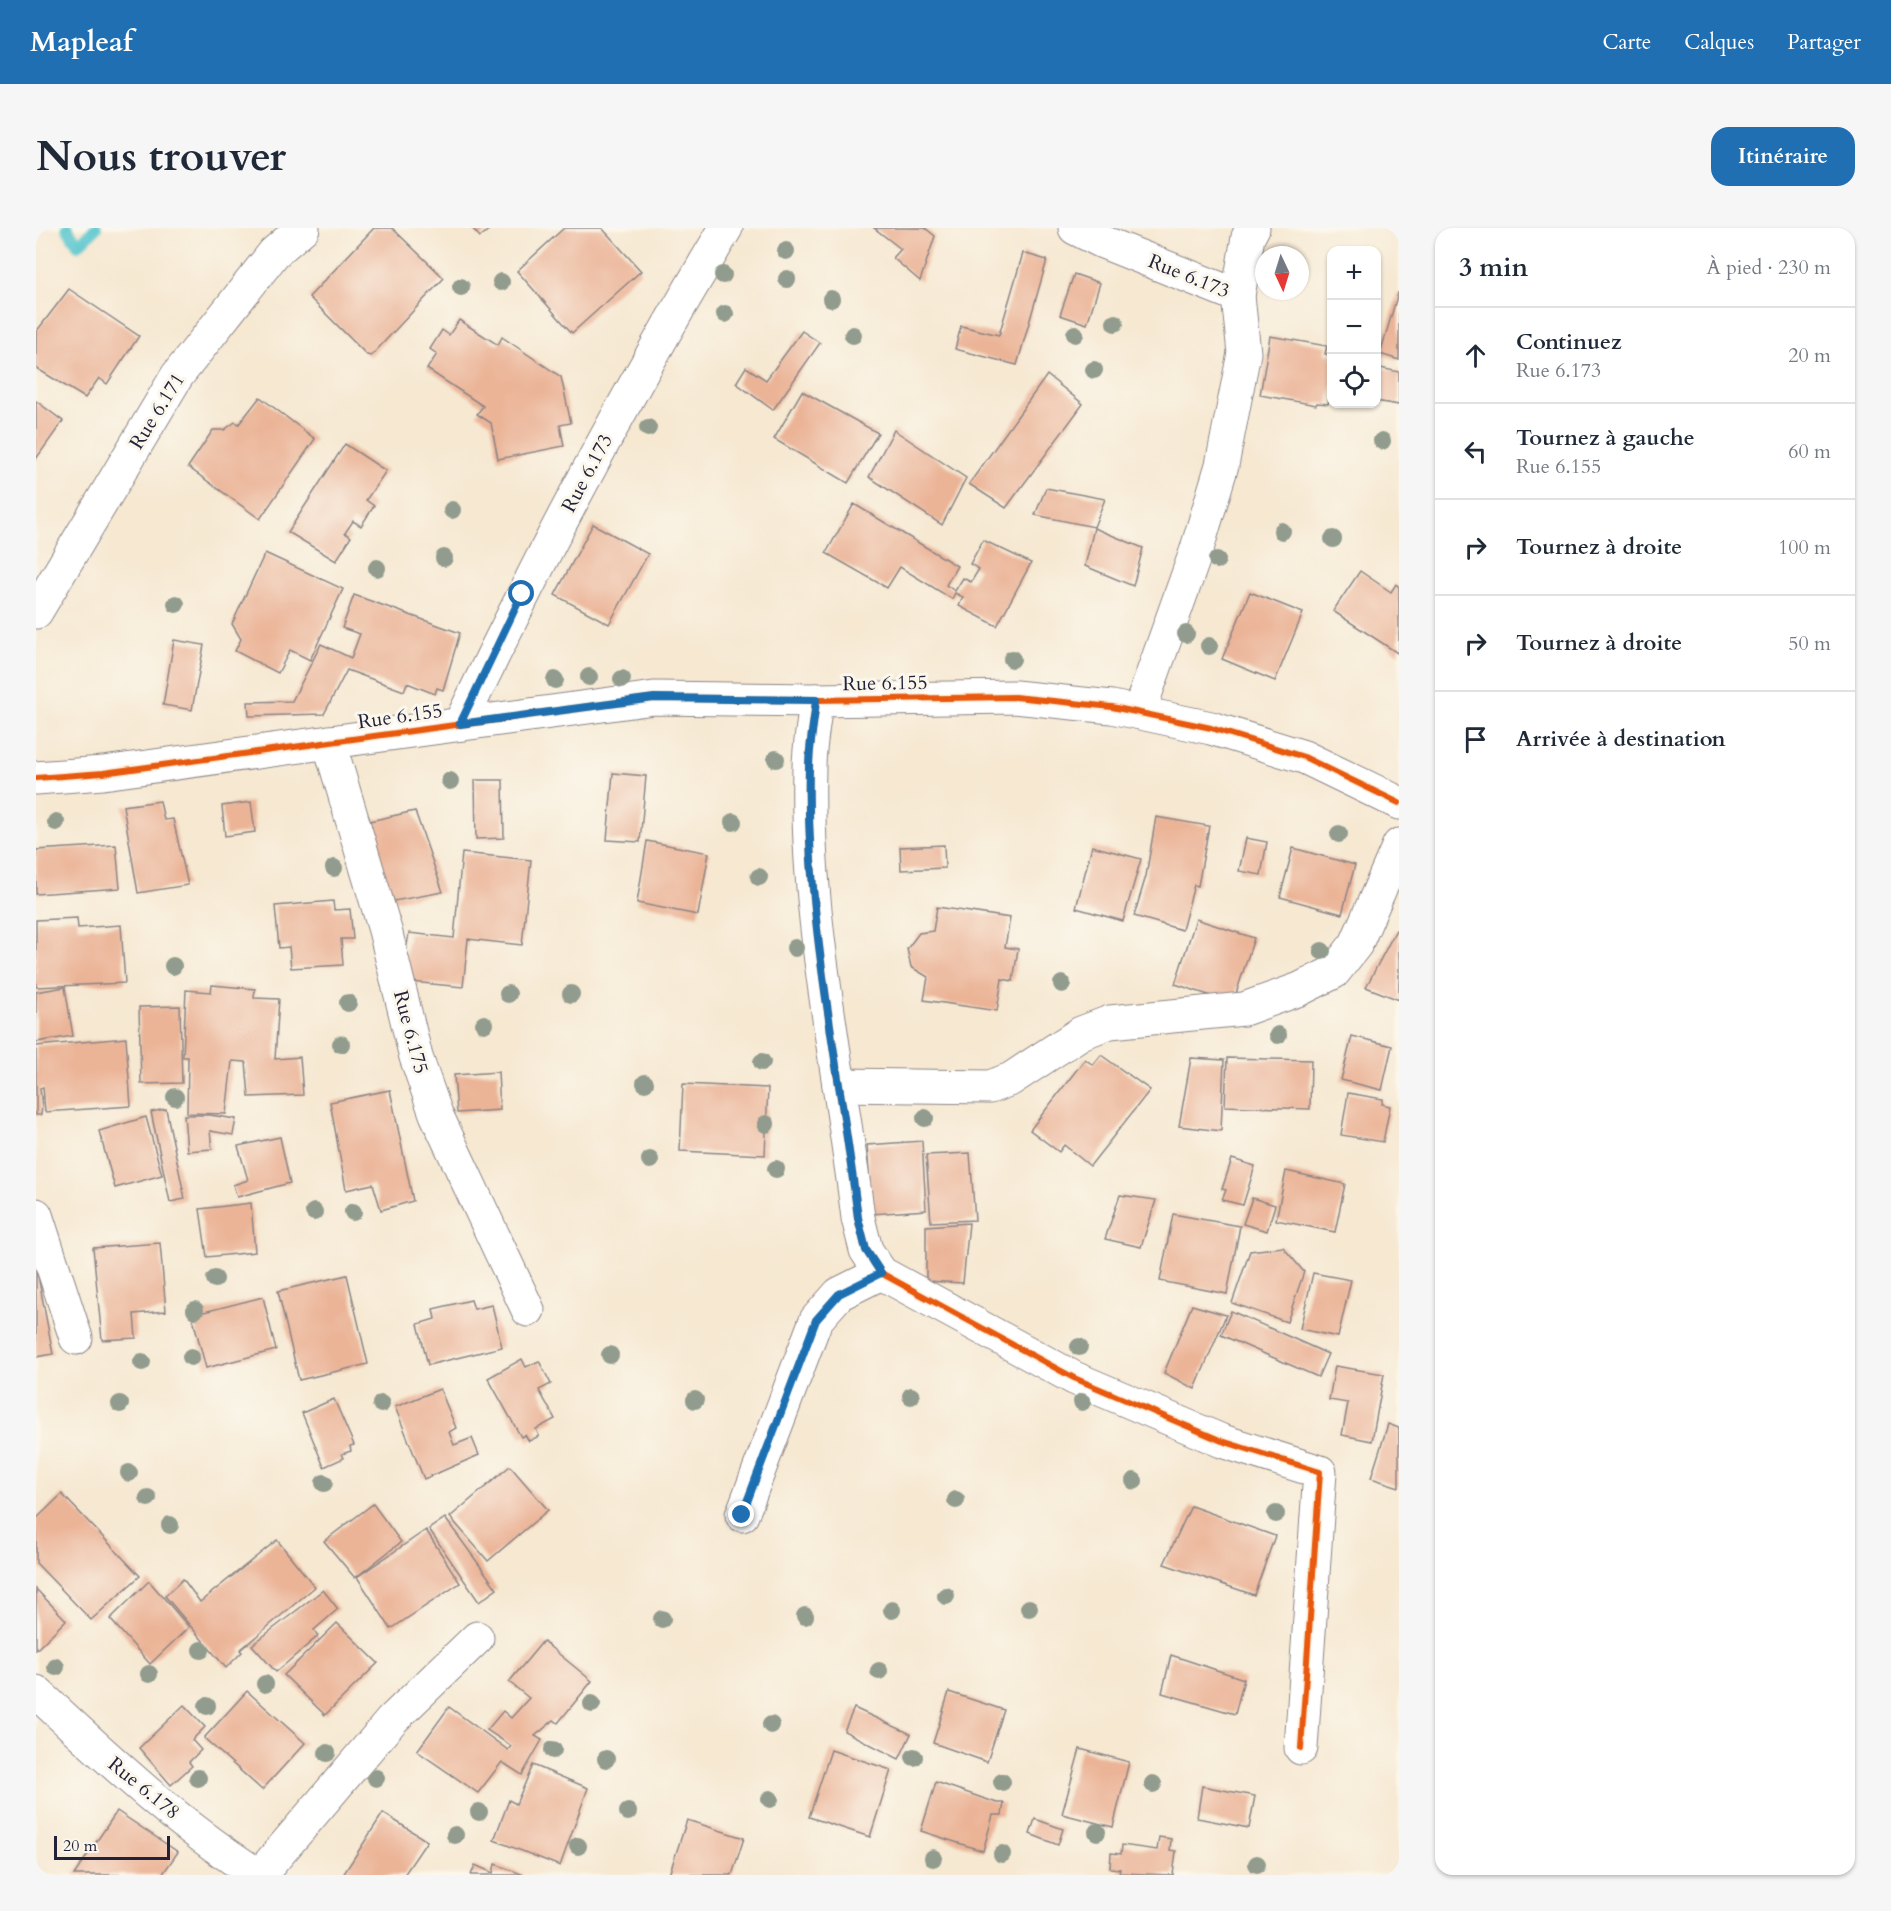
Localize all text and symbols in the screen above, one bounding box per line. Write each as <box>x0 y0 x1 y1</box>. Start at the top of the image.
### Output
text: Mapleaf <box>30 23 133 61</box>
text: Carte <box>1602 28 1651 57</box>
text: Calques <box>1684 28 1754 57</box>
text: Partager <box>1787 28 1861 57</box>
button: Itinéraire <box>1711 127 1855 186</box>
text: Nous trouver <box>36 128 286 185</box>
north arrow <box>1255 246 1309 300</box>
map controls <box>1327 246 1381 408</box>
button: + <box>1327 246 1381 300</box>
street label: Rue 6.173 <box>1144 247 1234 305</box>
text: 3 min <box>1459 250 1528 285</box>
text: À pied · 230 m <box>1707 254 1831 281</box>
button: − <box>1327 300 1381 354</box>
text: Continuez <box>1516 327 1622 357</box>
icon: ahead <box>1459 339 1492 372</box>
text: 20 m <box>1788 342 1831 369</box>
button: locate <box>1327 354 1381 408</box>
text: Rue 6.173 <box>1516 357 1601 384</box>
street label: Rue 6.171 <box>123 368 191 454</box>
text: Tournez à gauche <box>1516 423 1695 453</box>
street label: Rue 6.173 <box>555 429 619 517</box>
icon: left <box>1459 435 1492 468</box>
text: 60 m <box>1788 438 1831 465</box>
text: Rue 6.155 <box>1516 453 1601 480</box>
icon: right <box>1459 531 1492 564</box>
text: Tournez à droite <box>1516 532 1682 562</box>
text: 100 m <box>1778 534 1831 561</box>
route start <box>508 580 534 606</box>
icon: right <box>1459 627 1492 660</box>
text: Tournez à droite <box>1516 628 1682 658</box>
text: 50 m <box>1788 630 1831 657</box>
street label: Rue 6.155 <box>842 669 928 697</box>
street label: Rue 6.155 <box>356 697 444 735</box>
icon: arrive <box>1459 723 1492 756</box>
text: Arrivée à destination <box>1516 724 1726 754</box>
street label: Rue 6.175 <box>387 987 435 1077</box>
route end <box>728 1501 754 1527</box>
street label: Rue 6.178 <box>102 1751 186 1825</box>
scale bar <box>54 1833 170 1860</box>
text: 20 m <box>63 1835 97 1857</box>

